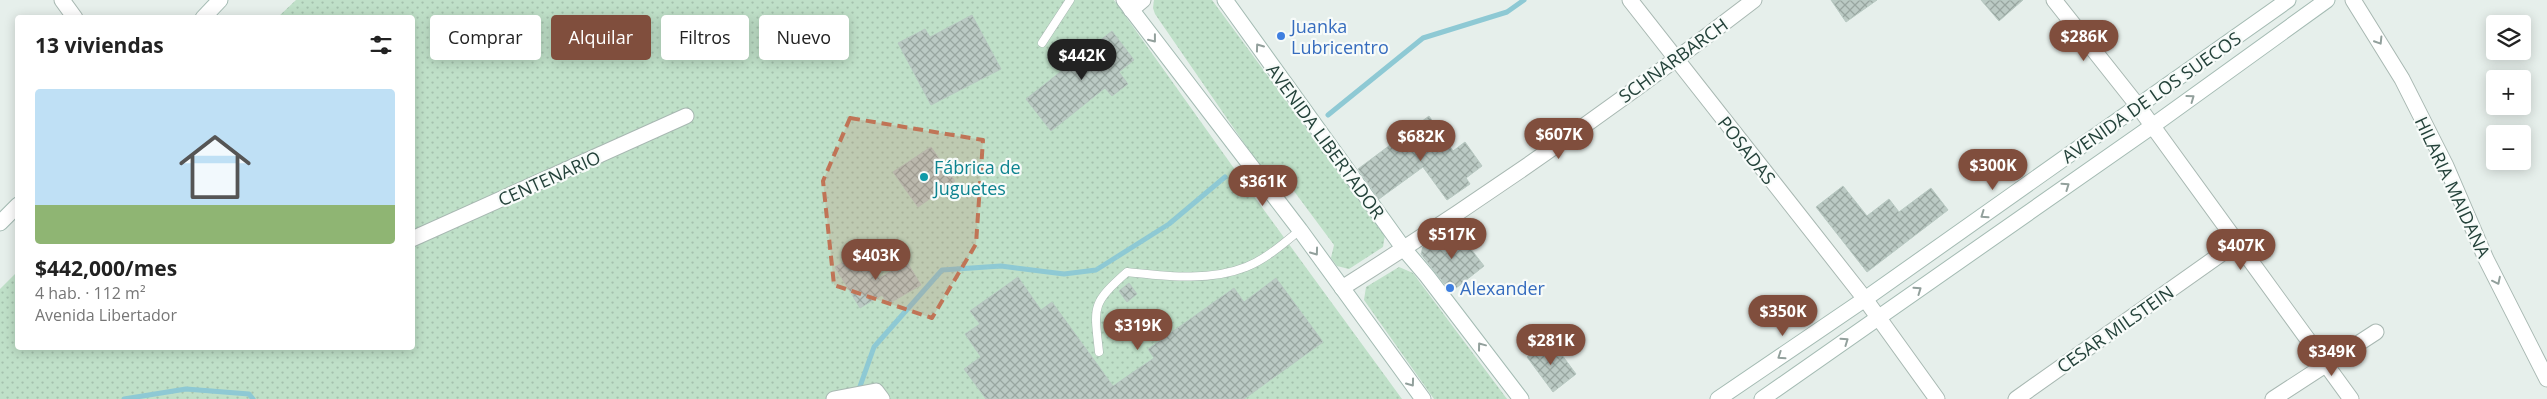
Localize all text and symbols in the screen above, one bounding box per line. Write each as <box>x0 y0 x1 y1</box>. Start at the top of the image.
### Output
street label: SCHNARBARCH <box>1614 12 1732 108</box>
place label: Juanka Lubricentro <box>1289 14 1389 59</box>
chip: Comprar <box>430 15 541 60</box>
chip: Alquilar <box>551 15 651 60</box>
chip: Filtros <box>661 15 749 60</box>
chip: Nuevo <box>759 15 849 60</box>
map controls <box>2486 15 2531 170</box>
button: layers <box>2486 15 2531 60</box>
pin: $286K <box>2049 20 2119 62</box>
text: $286K <box>2060 25 2108 47</box>
street label: AVENIDA DE LOS SUECOS <box>2057 26 2246 168</box>
marker: Juanka Lubricentro <box>1275 30 1287 42</box>
text: 13 viviendas <box>35 31 164 59</box>
icon: filters <box>367 31 395 59</box>
one-way arrow <box>1147 33 1156 43</box>
one-way arrow <box>2373 36 2382 45</box>
pin: $442K <box>1047 38 1117 81</box>
text: $442K <box>1058 44 1106 66</box>
one-way arrow <box>1256 44 1265 53</box>
street label: AVENIDA LIBERTADOR <box>1261 59 1391 223</box>
button: + <box>2486 70 2531 115</box>
one-way arrow <box>2185 95 2195 104</box>
street label: POSADAS <box>1713 111 1781 189</box>
street label: HILARIA MAIDANA <box>2410 112 2497 262</box>
pin: $607K <box>1524 118 1594 160</box>
pin: $682K <box>1386 120 1456 162</box>
icon: home <box>170 122 260 212</box>
text: $607K <box>1535 123 1583 145</box>
text: $682K <box>1397 125 1445 147</box>
button: − <box>2486 125 2531 170</box>
street label: CENTENARIO <box>494 145 604 211</box>
pin: $300K <box>1958 148 2028 191</box>
text: $300K <box>1969 154 2017 176</box>
place label: Fábrica de Juguetes <box>932 155 1021 200</box>
pin: $361K <box>1228 164 1298 207</box>
text: $361K <box>1239 170 1287 192</box>
marker: Fábrica de Juguetes <box>918 171 930 183</box>
one-way arrow <box>2060 183 2070 192</box>
one-way arrow <box>1980 209 1990 218</box>
pin: $517K <box>1417 218 1487 260</box>
text: $517K <box>1428 223 1476 245</box>
pin: $407K <box>2206 228 2276 271</box>
text: $407K <box>2217 234 2265 256</box>
pin: $403K <box>841 238 911 281</box>
text: $403K <box>852 244 900 266</box>
one-way arrow <box>1310 246 1318 255</box>
text: $442,000/mes <box>35 254 177 282</box>
place label: Alexander <box>1460 276 1546 300</box>
one-way arrow <box>2491 276 2501 285</box>
street label: CESAR MILSTEIN <box>2052 280 2178 378</box>
text: 4 hab. · 112 m² <box>35 282 146 304</box>
marker: Alexander <box>1444 282 1456 294</box>
one-way arrow <box>1913 287 1922 296</box>
pin: $350K <box>1748 294 1818 337</box>
text: $350K <box>1759 300 1807 322</box>
text: Avenida Libertador <box>35 304 177 326</box>
pin: $319K <box>1103 308 1173 351</box>
text: $319K <box>1114 314 1162 336</box>
pin: $281K <box>1516 324 1586 366</box>
text: $281K <box>1527 329 1575 351</box>
pin: $349K <box>2297 334 2367 377</box>
one-way arrow <box>1839 338 1849 347</box>
text: $349K <box>2308 340 2356 362</box>
one-way arrow <box>1478 342 1487 352</box>
one-way arrow <box>1777 350 1787 359</box>
one-way arrow <box>1405 377 1414 387</box>

